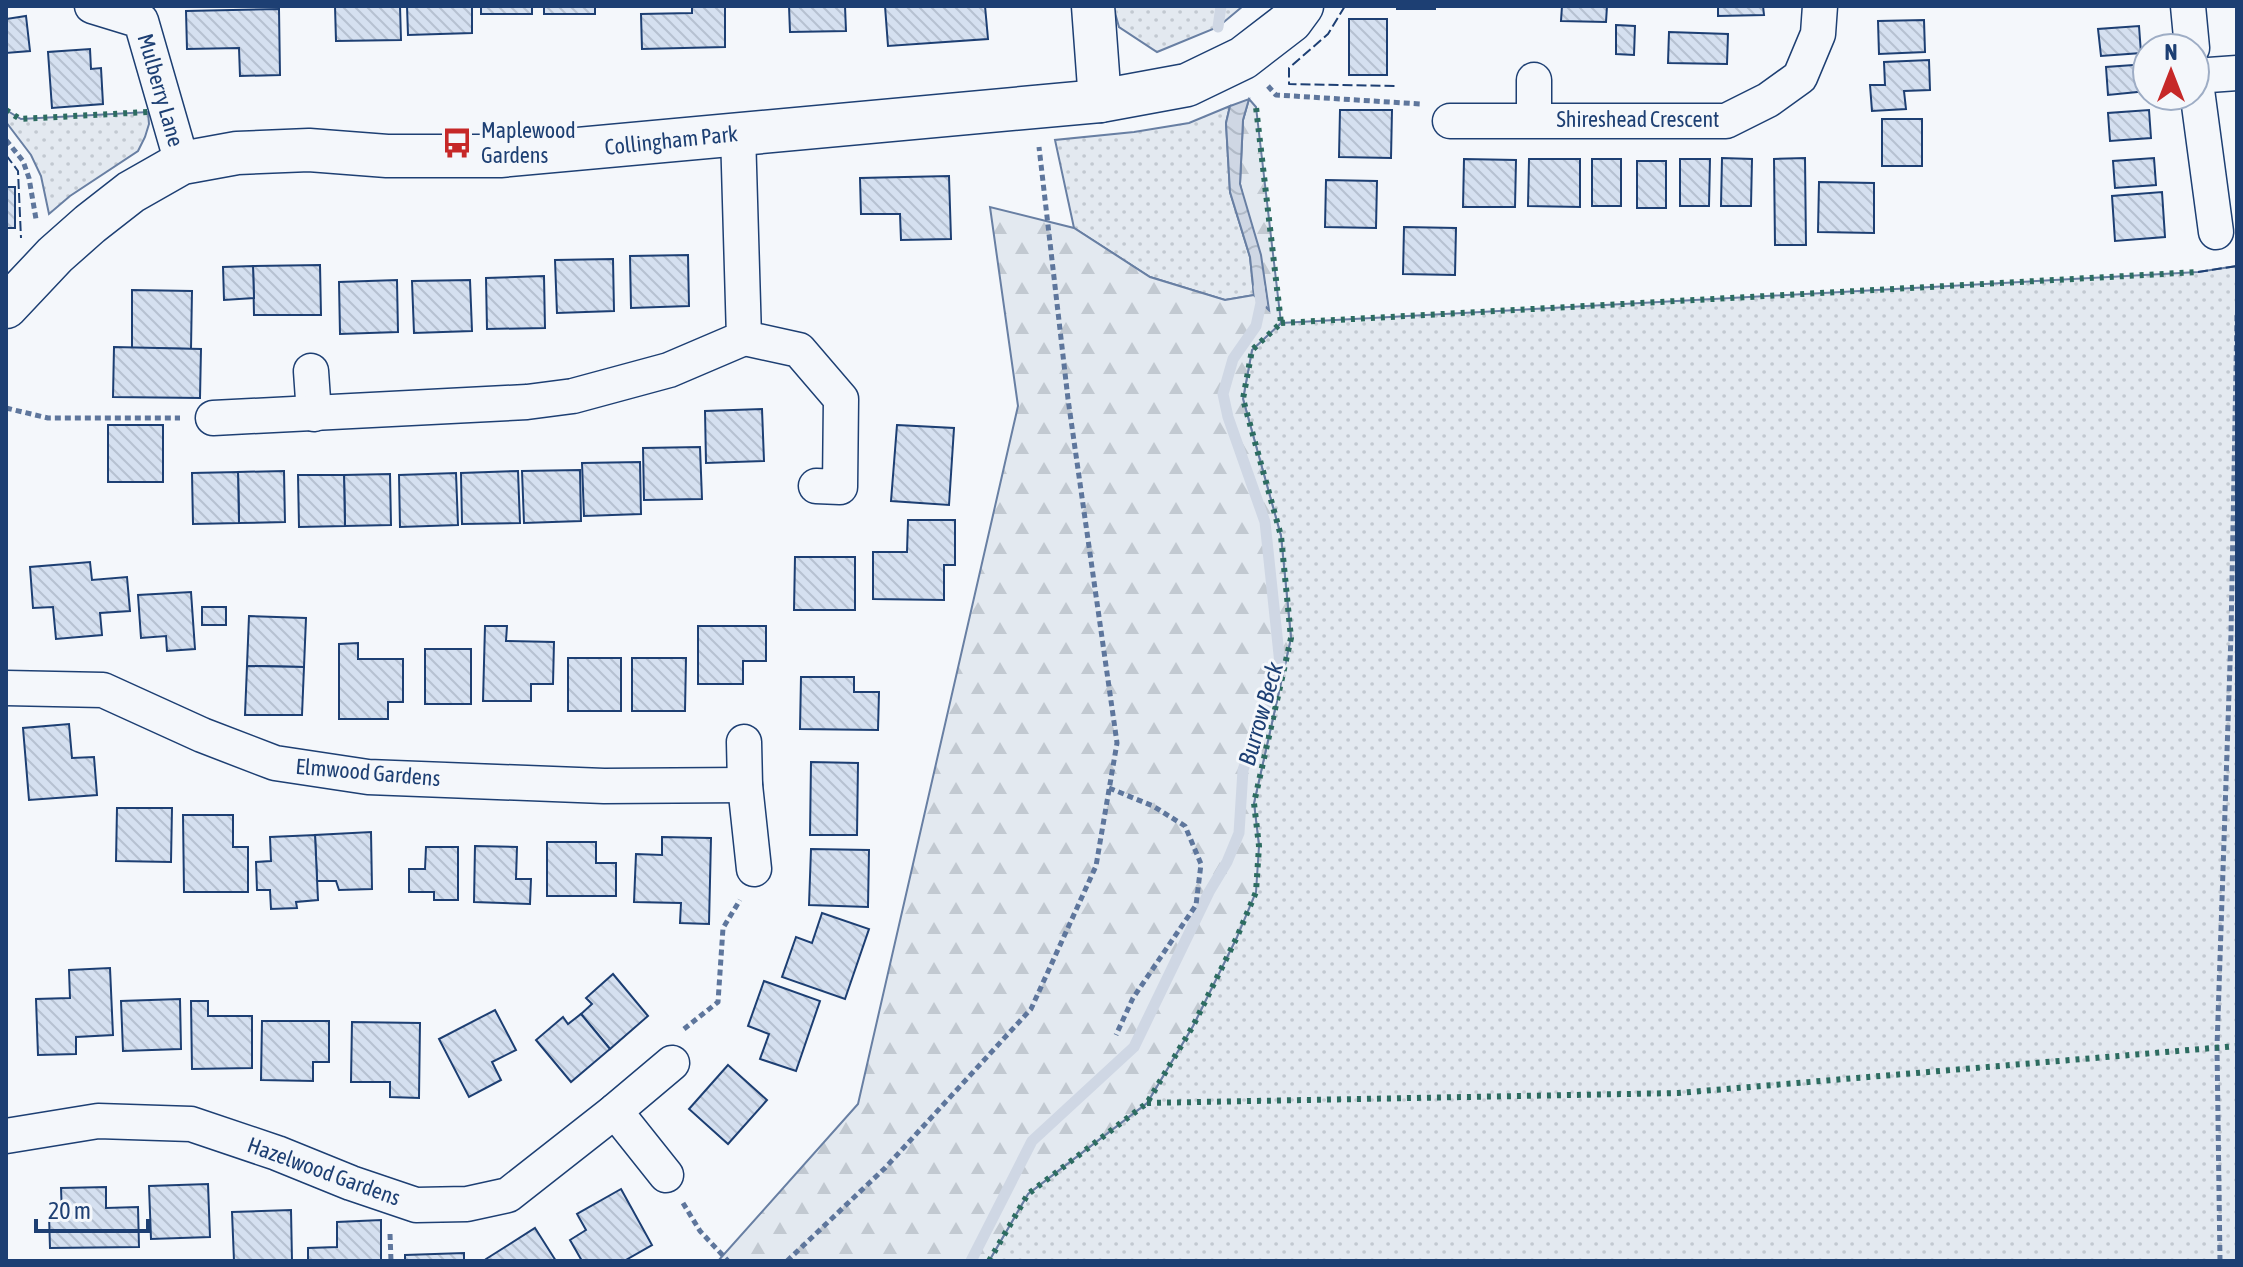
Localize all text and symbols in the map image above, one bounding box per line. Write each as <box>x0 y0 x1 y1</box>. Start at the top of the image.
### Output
street label: Mulberry Lane <box>133 31 189 149</box>
north arrow <box>2131 32 2211 112</box>
text: N <box>2165 39 2177 65</box>
street label: Shireshead Crescent <box>1557 106 1719 132</box>
place label: Maplewood Gardens <box>481 117 576 168</box>
street label: Collingham Park <box>603 120 739 160</box>
bus stop icon: Maplewood Gardens <box>440 126 474 160</box>
water label: Burrow Beck <box>1233 659 1288 769</box>
street label: Elmwood Gardens <box>294 753 442 791</box>
street label: Hazelwood Gardens <box>244 1131 404 1211</box>
scale bar <box>36 1183 148 1233</box>
text: 20 m <box>48 1197 91 1224</box>

